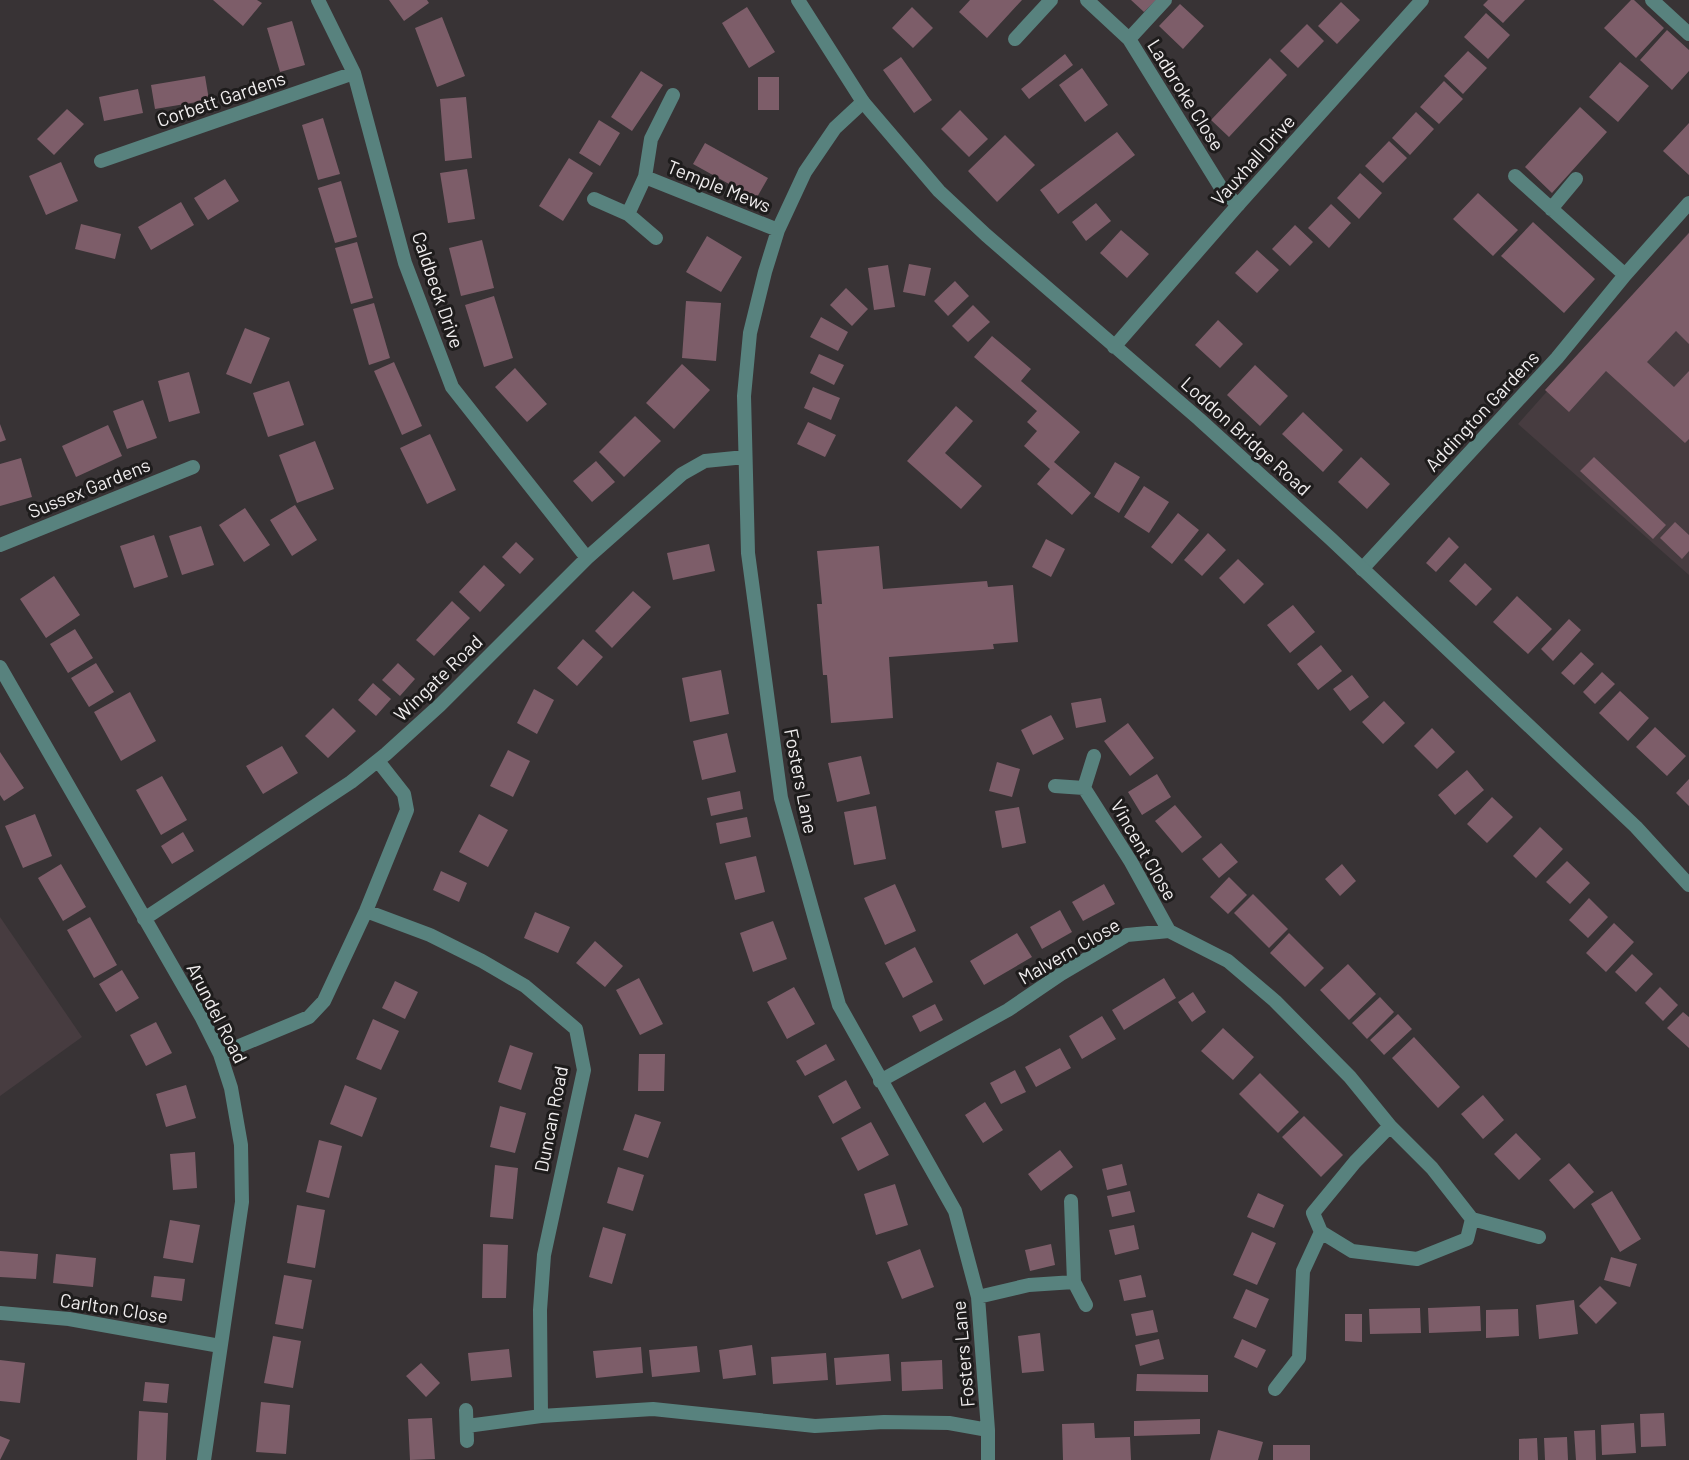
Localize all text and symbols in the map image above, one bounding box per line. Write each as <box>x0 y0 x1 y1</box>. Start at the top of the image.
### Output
street label: Ladbroke Close <box>1143 35 1230 155</box>
street label: Corbett Gardens <box>153 66 288 131</box>
street label: Vauxhall Drive <box>1206 110 1299 210</box>
street label: Temple Mews <box>664 154 774 217</box>
street label: Caldbeck Drive <box>408 229 469 351</box>
street label: Addington Gardens <box>1420 346 1543 476</box>
street label: Loddon Bridge Road <box>1177 371 1316 500</box>
street label: Sussex Gardens <box>24 453 153 523</box>
street label: Wingate Road <box>389 630 487 726</box>
street label: Fosters Lane <box>780 726 823 836</box>
street label: Vincent Close <box>1106 795 1183 904</box>
street label: Malvern Close <box>1014 912 1123 989</box>
street label: Arundel Road <box>182 959 253 1067</box>
street label: Duncan Road <box>529 1064 572 1174</box>
street label: Carlton Close <box>58 1288 170 1327</box>
street label: Fosters Lane <box>946 1300 979 1408</box>

